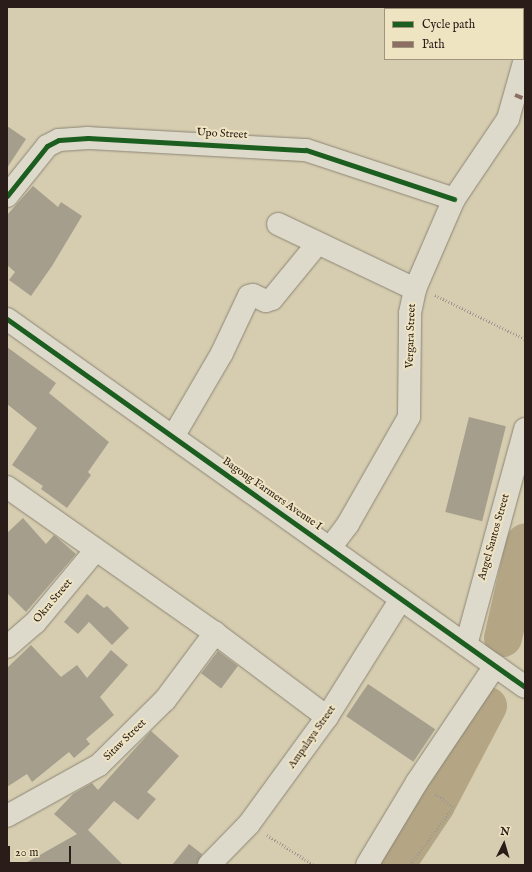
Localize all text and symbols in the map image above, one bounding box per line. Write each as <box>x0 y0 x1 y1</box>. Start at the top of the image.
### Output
legend <box>384 8 524 60</box>
text: Cycle path <box>422 17 475 32</box>
text: Path <box>422 37 445 52</box>
street label: Upo Street <box>196 126 248 142</box>
street label: Vergara Street <box>403 303 419 369</box>
street label: Bagong Farmers Avenue I <box>220 455 324 533</box>
street label: Angel Santos Street <box>475 492 513 582</box>
street label: Okra Street <box>31 576 75 626</box>
street label: Ampalaya Street <box>285 703 339 771</box>
street label: Sitaw Street <box>101 717 149 763</box>
north arrow <box>484 824 524 864</box>
text: N <box>500 825 510 839</box>
scale bar <box>10 838 73 864</box>
text: 20 m <box>15 845 38 860</box>

